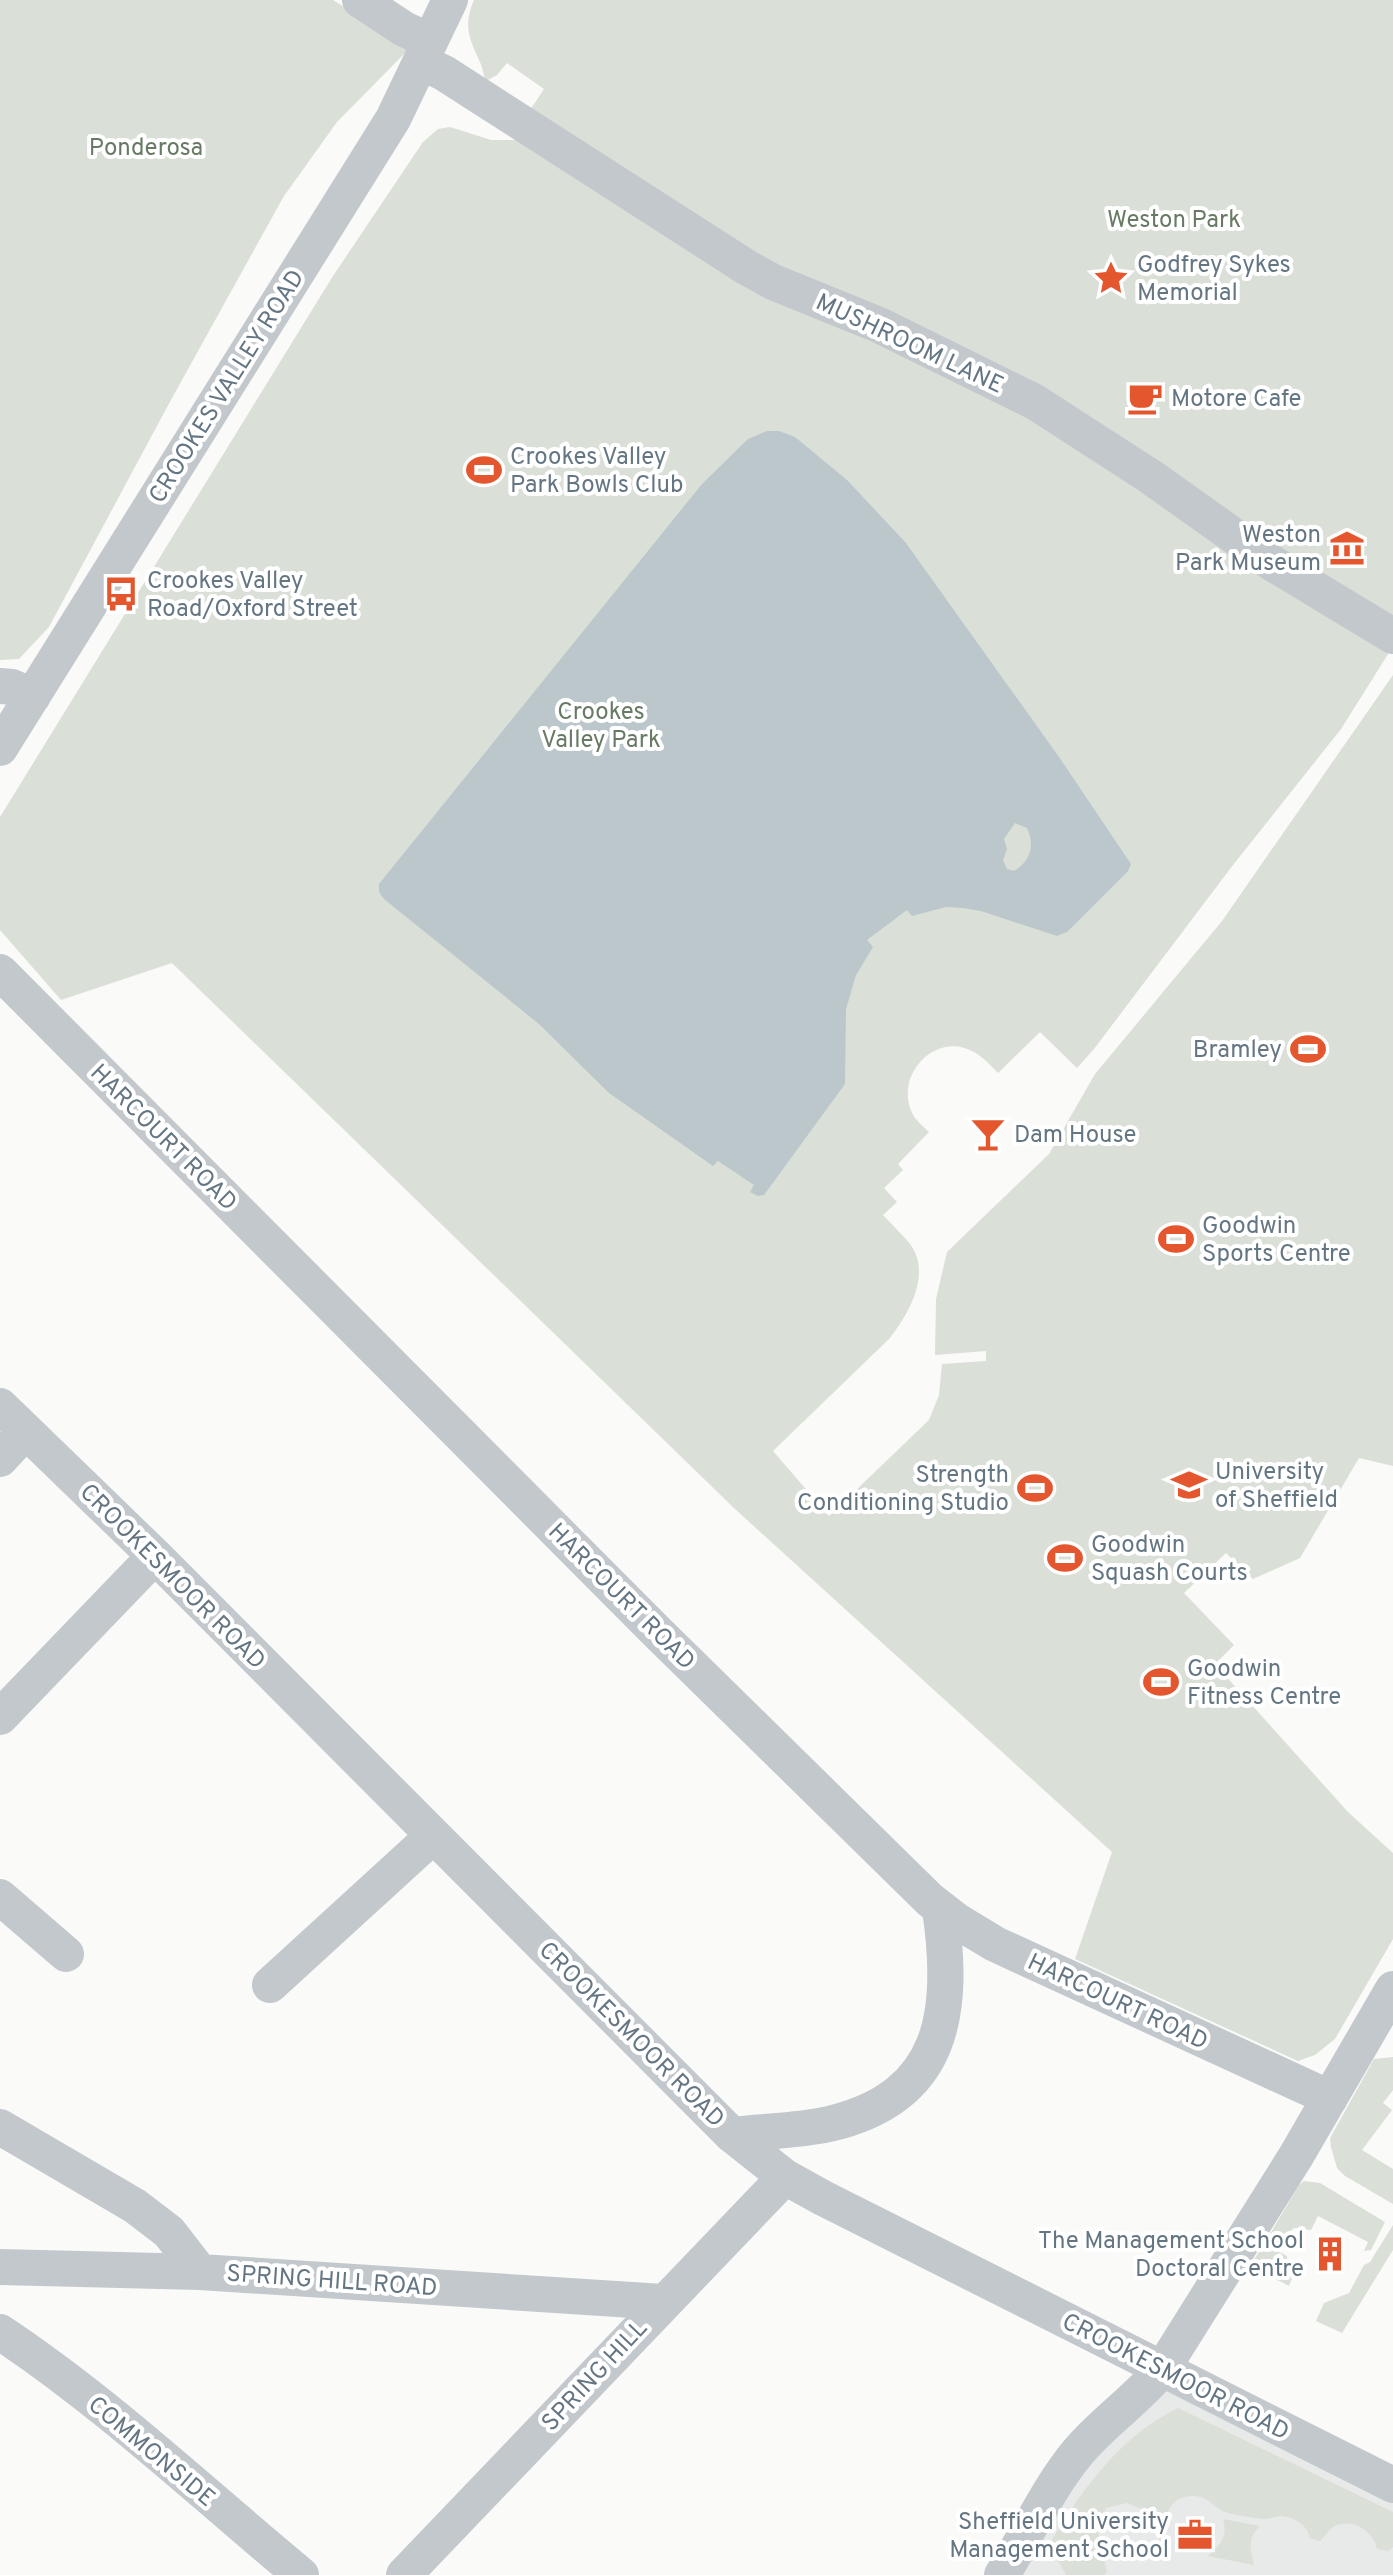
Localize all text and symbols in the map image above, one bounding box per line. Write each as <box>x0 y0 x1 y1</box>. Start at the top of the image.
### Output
park label: Ponderosa <box>89 134 203 164</box>
park label: Weston Park <box>1107 206 1241 236</box>
place label: Godfrey Sykes Memorial <box>1137 251 1291 309</box>
place icon: Godfrey Sykes Memorial <box>1092 259 1130 297</box>
street label: CROOKES VALLEY ROAD <box>143 265 312 510</box>
street label: MUSHROOM LANE <box>811 288 1008 401</box>
cafe icon: Motore Cafe <box>1126 379 1164 417</box>
place label: Motore Cafe <box>1171 385 1301 415</box>
place label: Crookes Valley Park Bowls Club <box>510 443 683 501</box>
sports icon: Crookes Valley Park Bowls Club <box>465 451 503 489</box>
place label: Weston Park Museum <box>1175 521 1321 579</box>
museum icon: Weston Park Museum <box>1328 529 1366 567</box>
place label: Crookes Valley Road/Oxford Street <box>147 567 358 625</box>
bus stop icon: Crookes Valley Road/Oxford Street <box>102 575 140 613</box>
park label: Crookes Valley Park <box>541 698 661 756</box>
sports icon: Bramley <box>1289 1030 1327 1068</box>
place label: Bramley <box>1193 1036 1282 1066</box>
street label: HARCOURT ROAD <box>83 1059 242 1218</box>
bar icon: Dam House <box>969 1115 1007 1153</box>
place label: Dam House <box>1014 1121 1137 1151</box>
place label: Goodwin Sports Centre <box>1202 1212 1351 1270</box>
sports icon: Goodwin Sports Centre <box>1157 1220 1195 1258</box>
place label: University of Sheffield <box>1215 1458 1338 1516</box>
place label: Strength Conditioning Studio <box>797 1461 1009 1519</box>
school or university icon: University of Sheffield <box>1170 1466 1208 1504</box>
sports icon: Strength Conditioning Studio <box>1016 1469 1054 1507</box>
street label: CROOKESMOOR ROAD <box>72 1478 271 1677</box>
street label: HARCOURT ROAD <box>541 1518 700 1677</box>
place label: Goodwin Squash Courts <box>1091 1531 1248 1589</box>
sports icon: Goodwin Squash Courts <box>1046 1539 1084 1577</box>
place label: Goodwin Fitness Centre <box>1187 1655 1341 1713</box>
sports icon: Goodwin Fitness Centre <box>1142 1663 1180 1701</box>
street label: CROOKESMOOR ROAD <box>531 1936 730 2135</box>
street label: HARCOURT ROAD <box>1022 1948 1212 2058</box>
place label: The Management School Doctoral Centre <box>1038 2227 1304 2285</box>
building icon: The Management School Doctoral Centre <box>1311 2235 1349 2273</box>
street label: SPRING HILL ROAD <box>225 2260 438 2304</box>
street label: CROOKESMOOR ROAD <box>1057 2307 1294 2448</box>
street label: SPRING HILL <box>536 2314 655 2438</box>
street label: COMMONSIDE <box>81 2391 221 2514</box>
place label: Sheffield University Management School <box>949 2508 1169 2566</box>
office icon: Sheffield University Management School <box>1176 2516 1214 2554</box>

